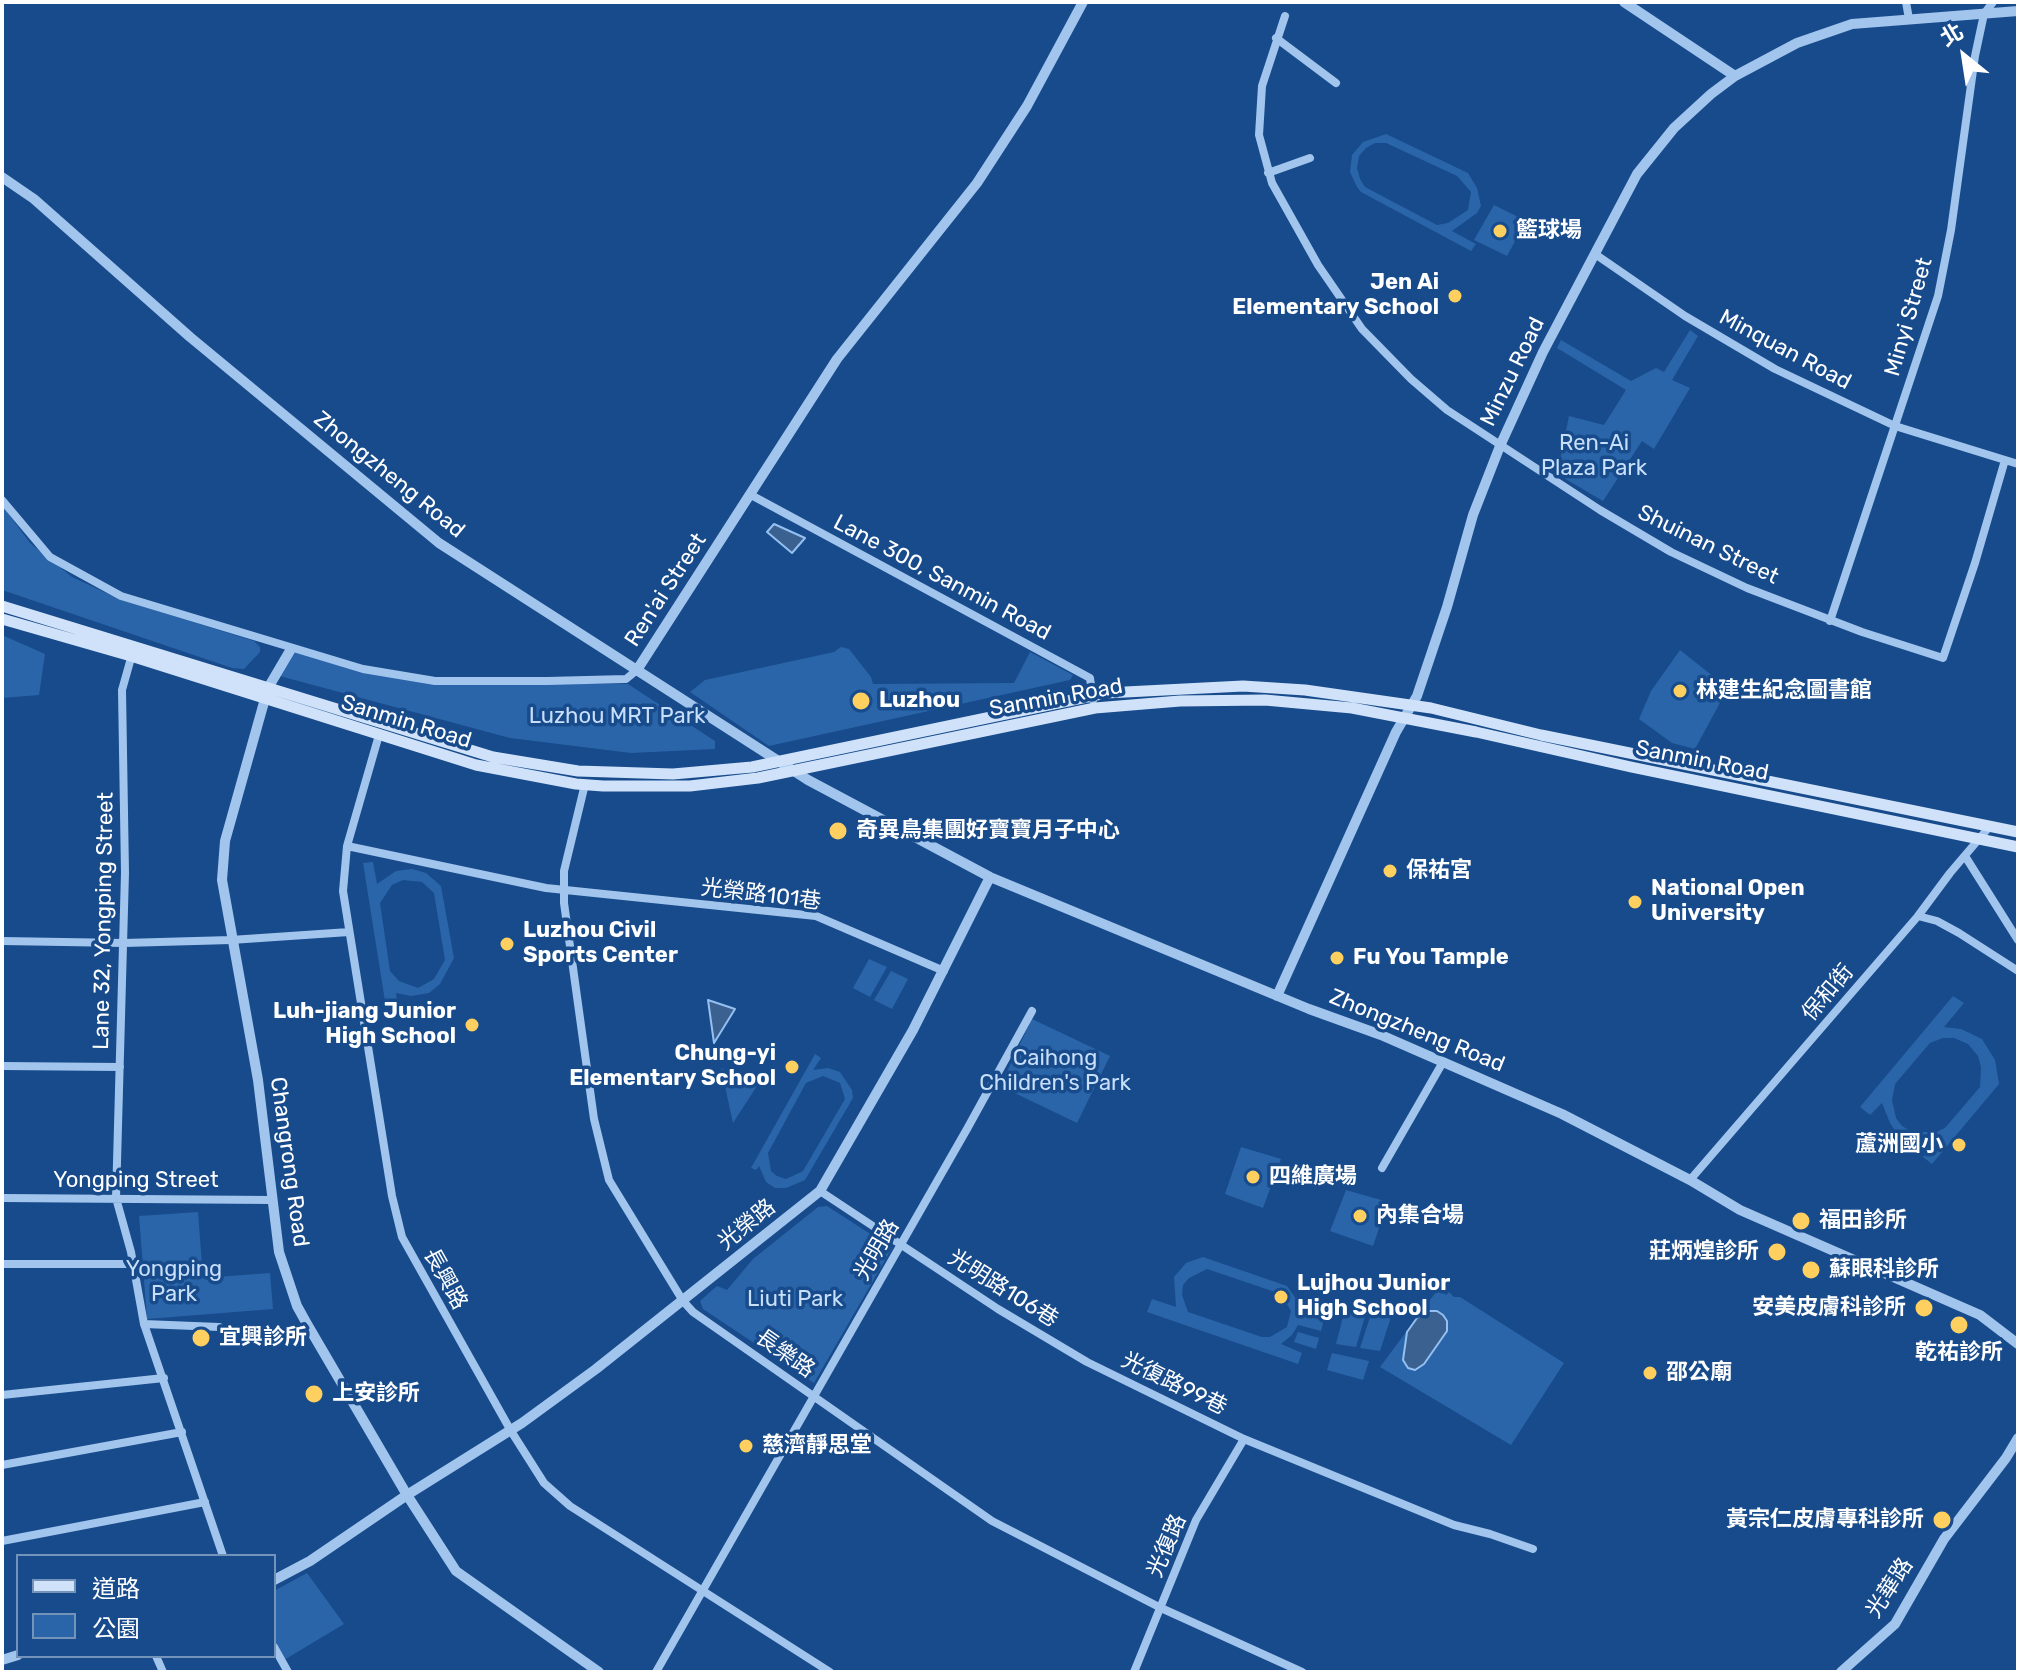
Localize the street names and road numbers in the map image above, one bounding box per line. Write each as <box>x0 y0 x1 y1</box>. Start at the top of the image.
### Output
street label: Minyi Street <box>1879 255 1939 379</box>
street label: Minquan Road <box>1715 304 1855 396</box>
street label: Minzu Road <box>1475 313 1551 431</box>
street label: Zhongzheng Road <box>308 406 470 544</box>
street label: Shuinan Street <box>1633 500 1783 590</box>
street label: Lane 300, Sanmin Road <box>829 510 1055 646</box>
street label: Ren'ai Street <box>620 528 712 652</box>
street label: Sanmin Road <box>987 673 1125 723</box>
street label: Sanmin Road <box>338 690 474 754</box>
street label: Sanmin Road <box>1633 735 1771 787</box>
street label: Lane 32, Yongping Street <box>89 792 119 1050</box>
street label: 光榮路101巷 <box>699 875 823 915</box>
street label: 保和街 <box>1797 959 1859 1027</box>
street label: Zhongzheng Road <box>1326 984 1508 1078</box>
street label: Changrong Road <box>264 1075 314 1249</box>
street label: Yongping Street <box>53 1168 219 1194</box>
street label: 光榮路 <box>713 1194 781 1256</box>
street label: 光明路 <box>849 1215 905 1285</box>
street label: 長興路 <box>417 1244 473 1314</box>
street label: 光明路106巷 <box>943 1245 1063 1333</box>
street label: 長樂路 <box>750 1324 820 1384</box>
street label: 光復路99巷 <box>1117 1347 1231 1421</box>
street label: 光復路 <box>1142 1510 1192 1582</box>
street label: 光華路 <box>1861 1553 1919 1623</box>

